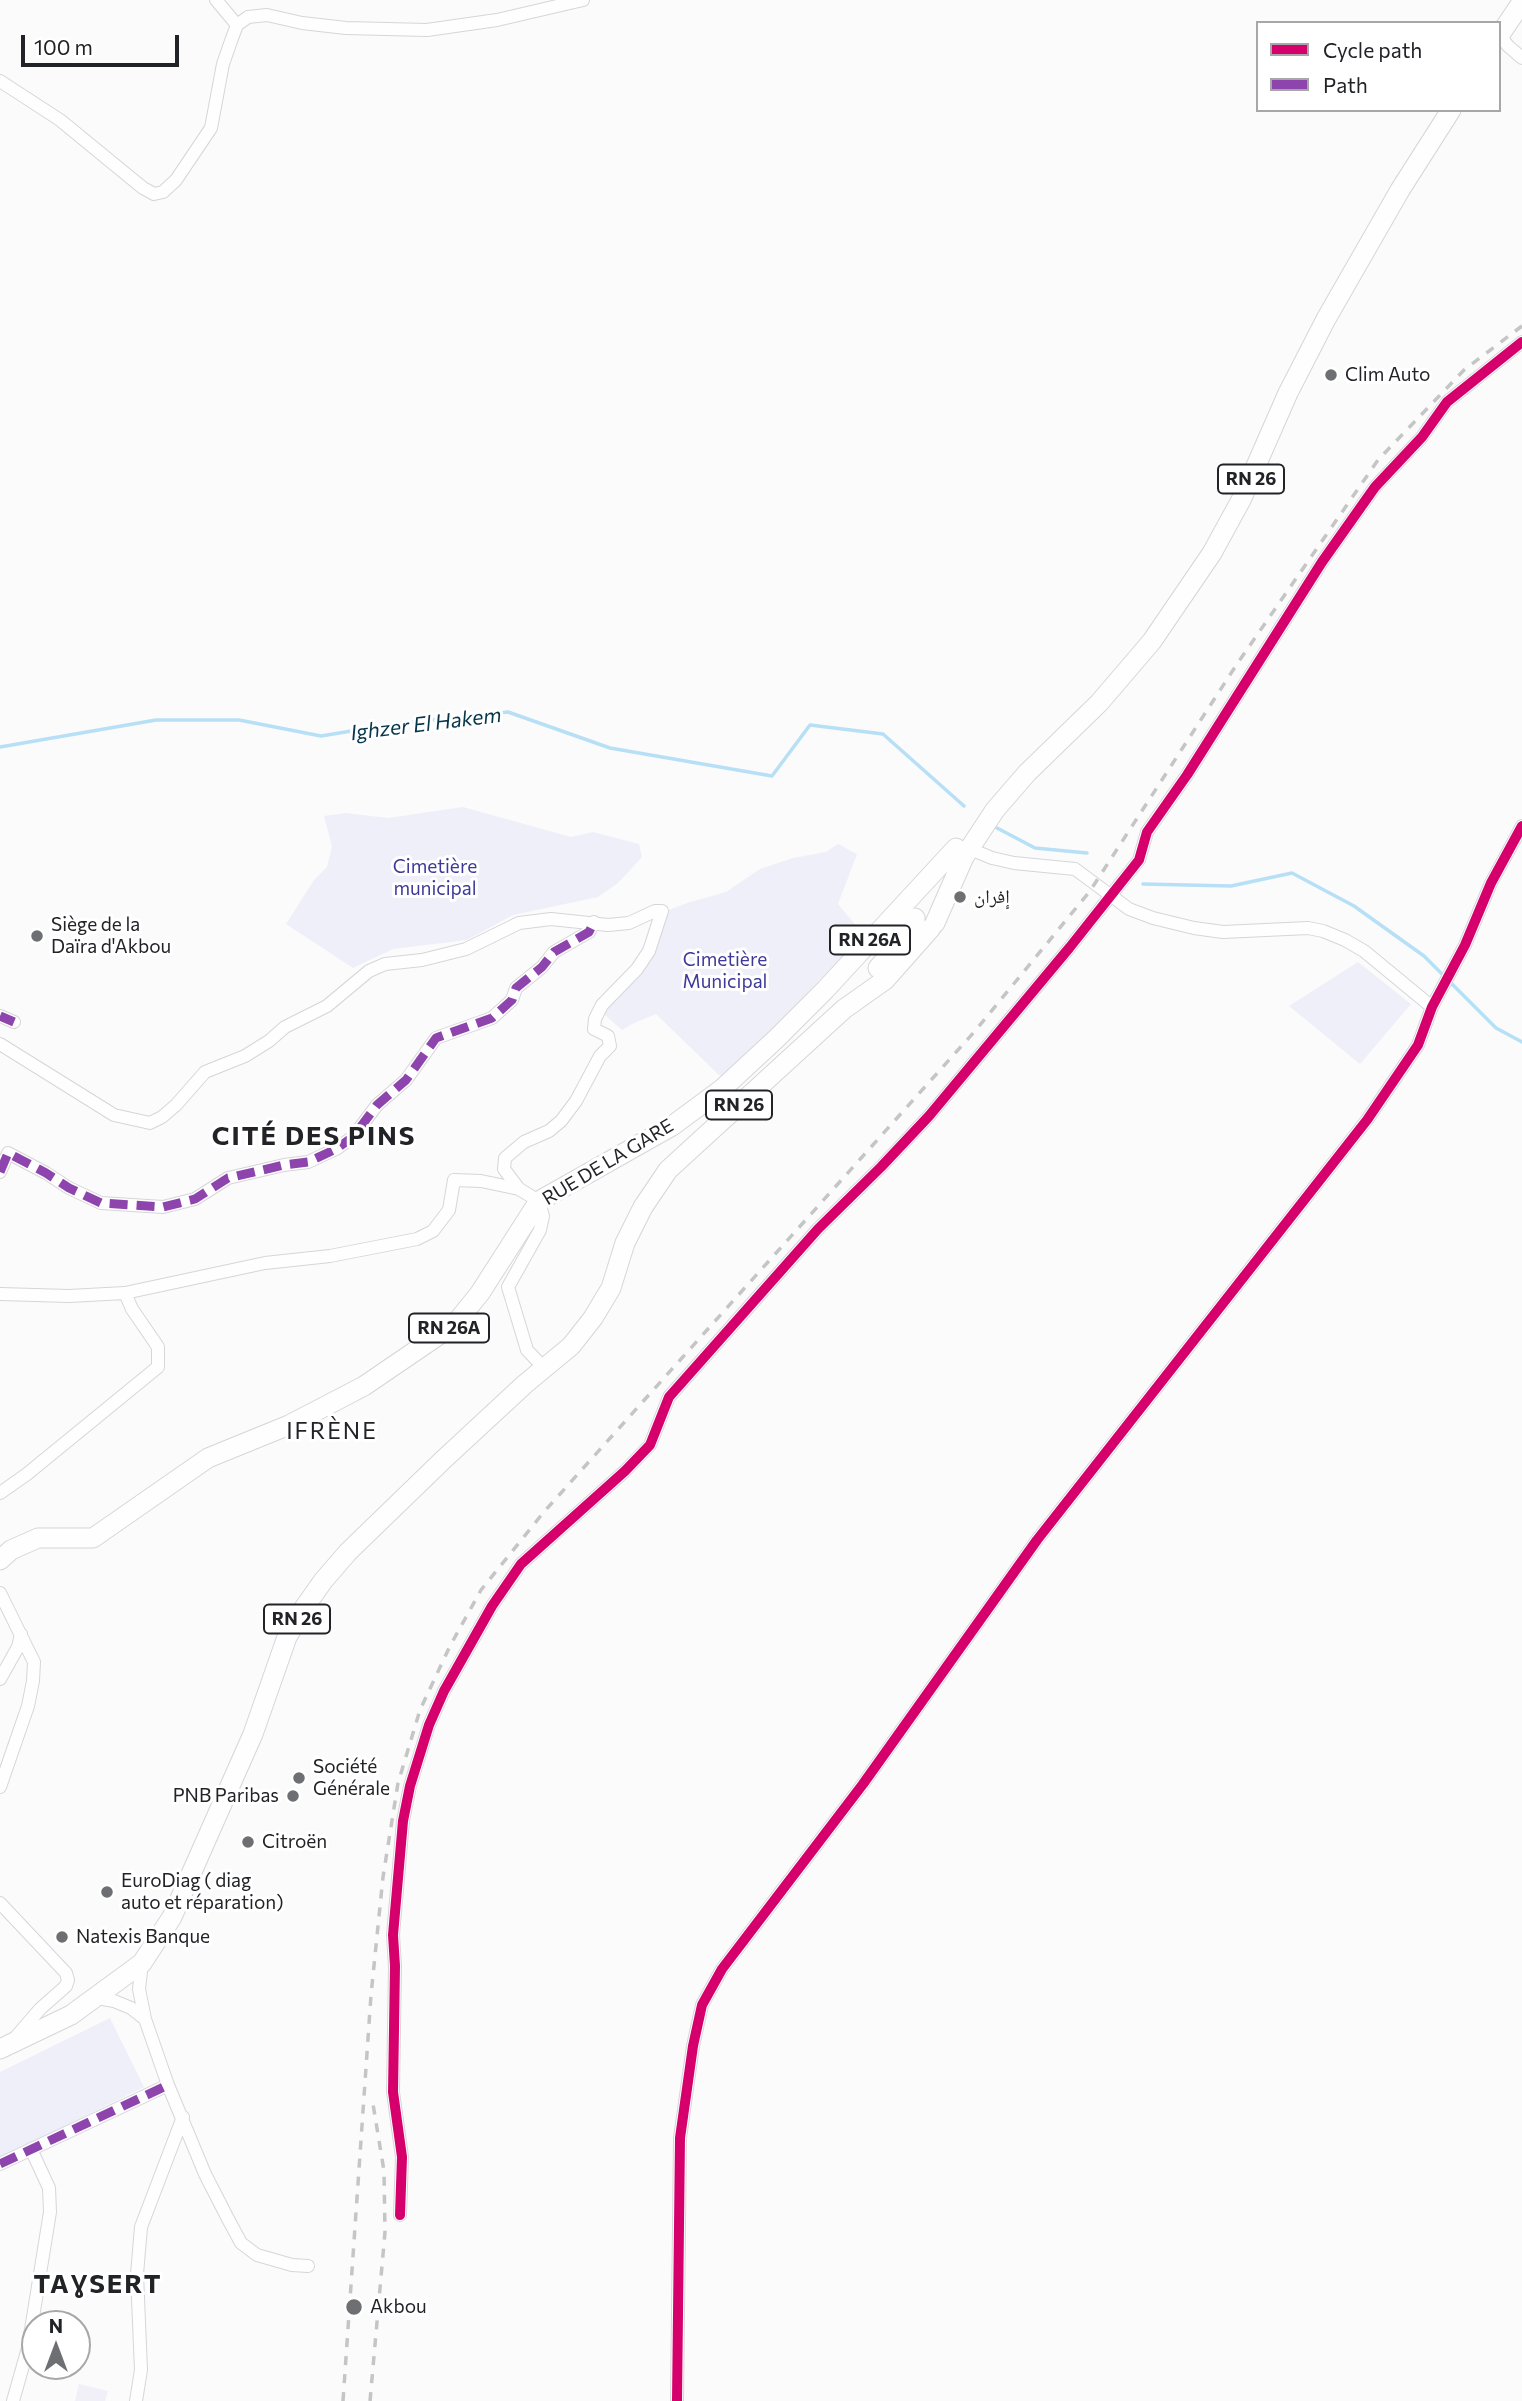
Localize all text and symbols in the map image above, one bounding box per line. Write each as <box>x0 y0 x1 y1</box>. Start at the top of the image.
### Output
scale bar <box>24 21 182 65</box>
legend <box>1256 21 1501 112</box>
text: 100 m <box>34 34 93 59</box>
text: Cycle path <box>1323 37 1422 62</box>
text: Path <box>1323 72 1368 97</box>
place label: Clim Auto <box>1345 364 1430 386</box>
marker: Clim Auto <box>1323 367 1339 383</box>
road number: RN 26 <box>1218 464 1284 494</box>
water label: Ighzer El Hakem <box>349 702 503 746</box>
park label: Cimetière municipal <box>393 856 477 900</box>
place label: إفران <box>974 886 1010 908</box>
marker: إفران <box>952 889 968 905</box>
place label: Siège de la Daïra d'Akbou <box>51 914 171 958</box>
road number: RN 26A <box>830 925 910 954</box>
marker: Siège de la Daïra d'Akbou <box>29 928 45 944</box>
park label: Cimetière Municipal <box>683 949 767 993</box>
road number: RN 26 <box>706 1090 772 1120</box>
street label: RUE DE LA GARE <box>538 1114 678 1210</box>
district label: CITÉ DES PINS <box>213 1120 415 1152</box>
road number: RN 26A <box>409 1314 489 1343</box>
district label: IFRÈNE <box>287 1417 377 1445</box>
road number: RN 26 <box>264 1604 330 1634</box>
place label: Société Générale <box>313 1756 390 1800</box>
marker: Société Générale <box>291 1770 307 1786</box>
place label: PNB Paribas <box>173 1785 279 1807</box>
marker: PNB Paribas <box>285 1788 301 1804</box>
place label: Citroën <box>262 1831 327 1853</box>
marker: Citroën <box>240 1834 256 1850</box>
place label: EuroDiag ( diag auto et réparation) <box>121 1870 284 1914</box>
marker: EuroDiag ( diag auto et réparation) <box>99 1884 115 1900</box>
place label: Natexis Banque <box>76 1926 210 1948</box>
marker: Natexis Banque <box>54 1929 70 1945</box>
district label: TAƔSERT <box>34 2268 162 2300</box>
place label: Akbou <box>370 2296 427 2318</box>
marker: Akbou <box>344 2297 364 2317</box>
north arrow <box>21 2310 91 2380</box>
text: N <box>49 2314 63 2337</box>

